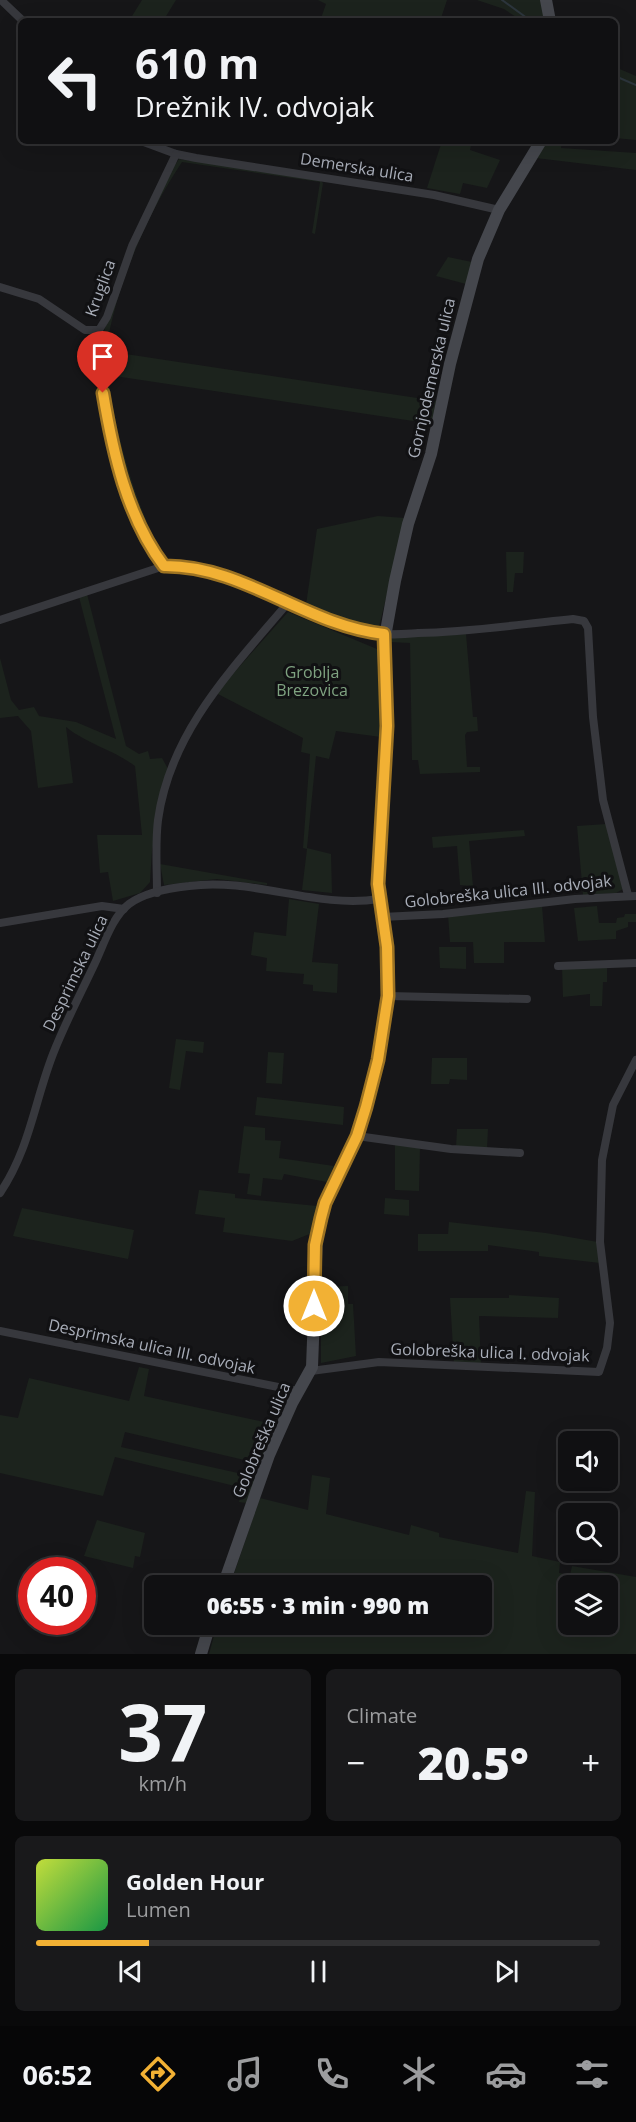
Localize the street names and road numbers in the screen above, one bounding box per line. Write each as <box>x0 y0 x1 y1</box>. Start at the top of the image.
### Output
street label: Demerska ulica <box>299 147 415 187</box>
street label: Kruglica <box>79 256 121 320</box>
street label: Gornjodemerska ulica <box>402 296 460 460</box>
street label: Golobreška ulica III. odvojak <box>403 869 613 913</box>
street label: Desprimska ulica <box>37 911 113 1035</box>
street label: Desprimska ulica III. odvojak <box>46 1313 258 1379</box>
street label: Golobreška ulica I. odvojak <box>390 1338 590 1366</box>
street label: Golobreška ulica <box>227 1379 295 1501</box>

